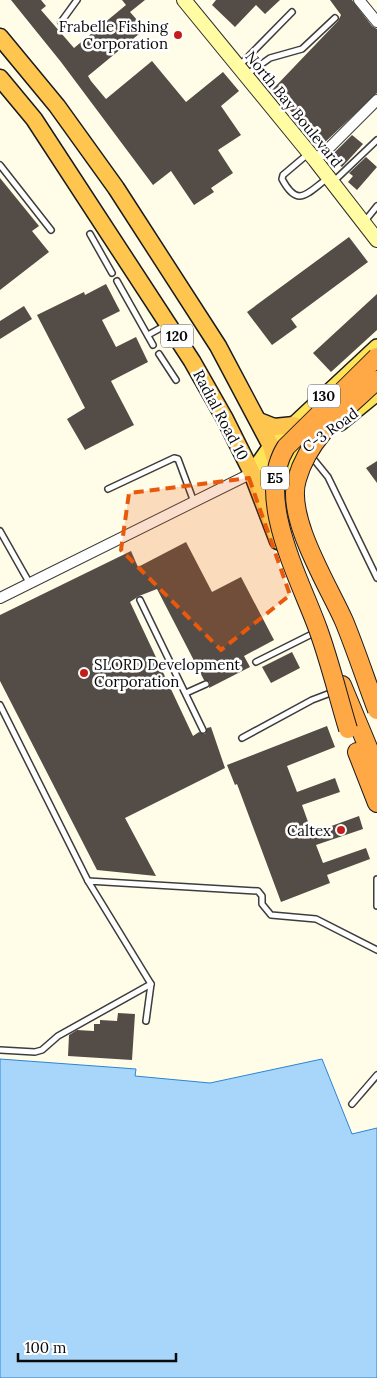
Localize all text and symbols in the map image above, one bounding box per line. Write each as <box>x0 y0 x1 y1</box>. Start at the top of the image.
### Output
place label: Frabelle Fishing Corporation <box>59 17 169 53</box>
marker: Frabelle Fishing Corporation <box>172 29 184 41</box>
street label: North Bay Boulevard <box>241 47 347 171</box>
road number: 120 <box>161 324 193 348</box>
street label: Radial Road 10 <box>189 367 253 463</box>
road number: 130 <box>308 384 340 408</box>
street label: C-3 Road <box>298 403 362 457</box>
road number: E5 <box>261 466 289 489</box>
place label: SLORD Development Corporation <box>94 655 240 691</box>
marker: SLORD Development Corporation <box>78 667 90 679</box>
place label: Caltex <box>287 821 331 840</box>
marker: Caltex <box>335 824 347 836</box>
scale bar <box>18 1330 175 1362</box>
text: 100 m <box>25 1338 66 1357</box>

